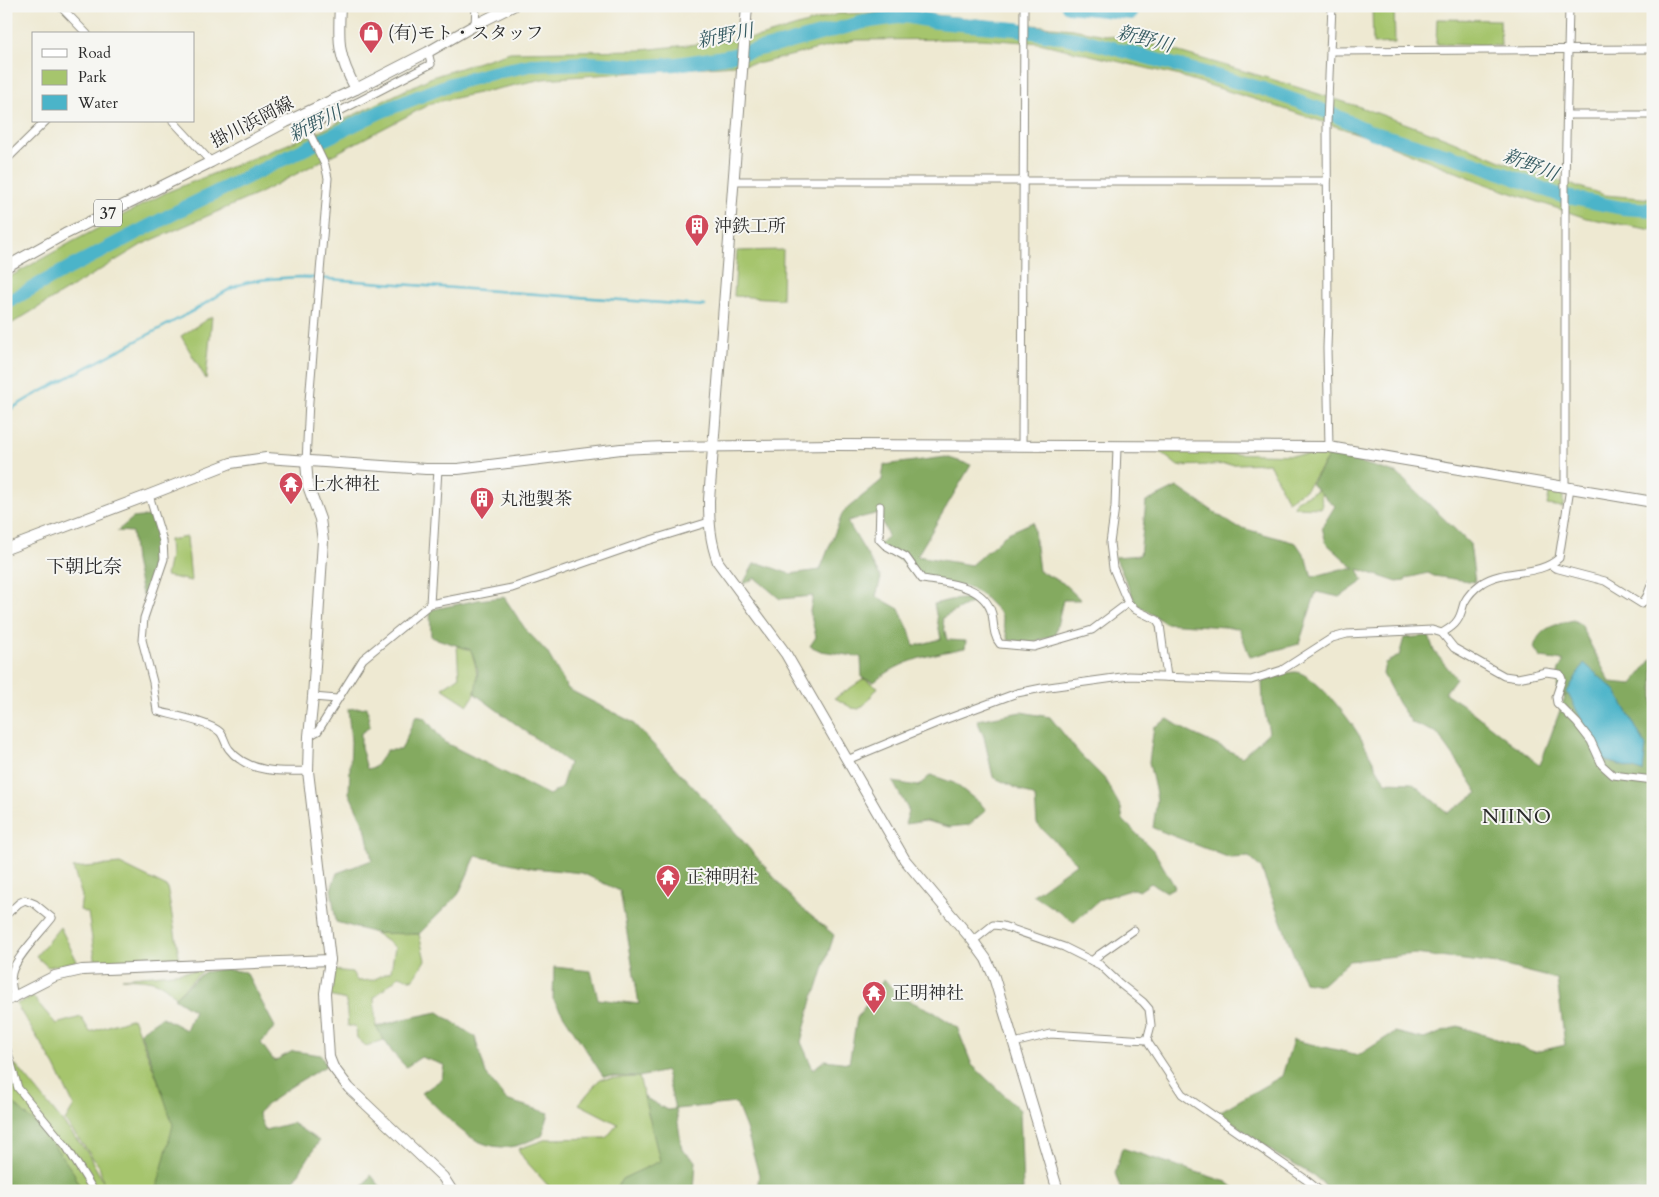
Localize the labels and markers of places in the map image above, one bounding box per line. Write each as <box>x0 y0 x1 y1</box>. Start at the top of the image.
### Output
shop icon: (有)モト・スタッフ <box>358 20 384 54</box>
place label: (有)モト・スタッフ <box>388 21 543 46</box>
building icon: 沖鉄工所 <box>684 213 710 247</box>
place label: 沖鉄工所 <box>714 214 786 239</box>
temple icon: 上水神社 <box>278 471 304 505</box>
place label: 上水神社 <box>308 472 380 497</box>
building icon: 丸池製茶 <box>469 486 495 520</box>
place label: 丸池製茶 <box>500 487 572 512</box>
temple icon: 正神明社 <box>655 864 681 898</box>
place label: 正神明社 <box>686 865 758 890</box>
temple icon: 正明神社 <box>861 980 887 1014</box>
place label: 正明神社 <box>892 981 964 1006</box>

